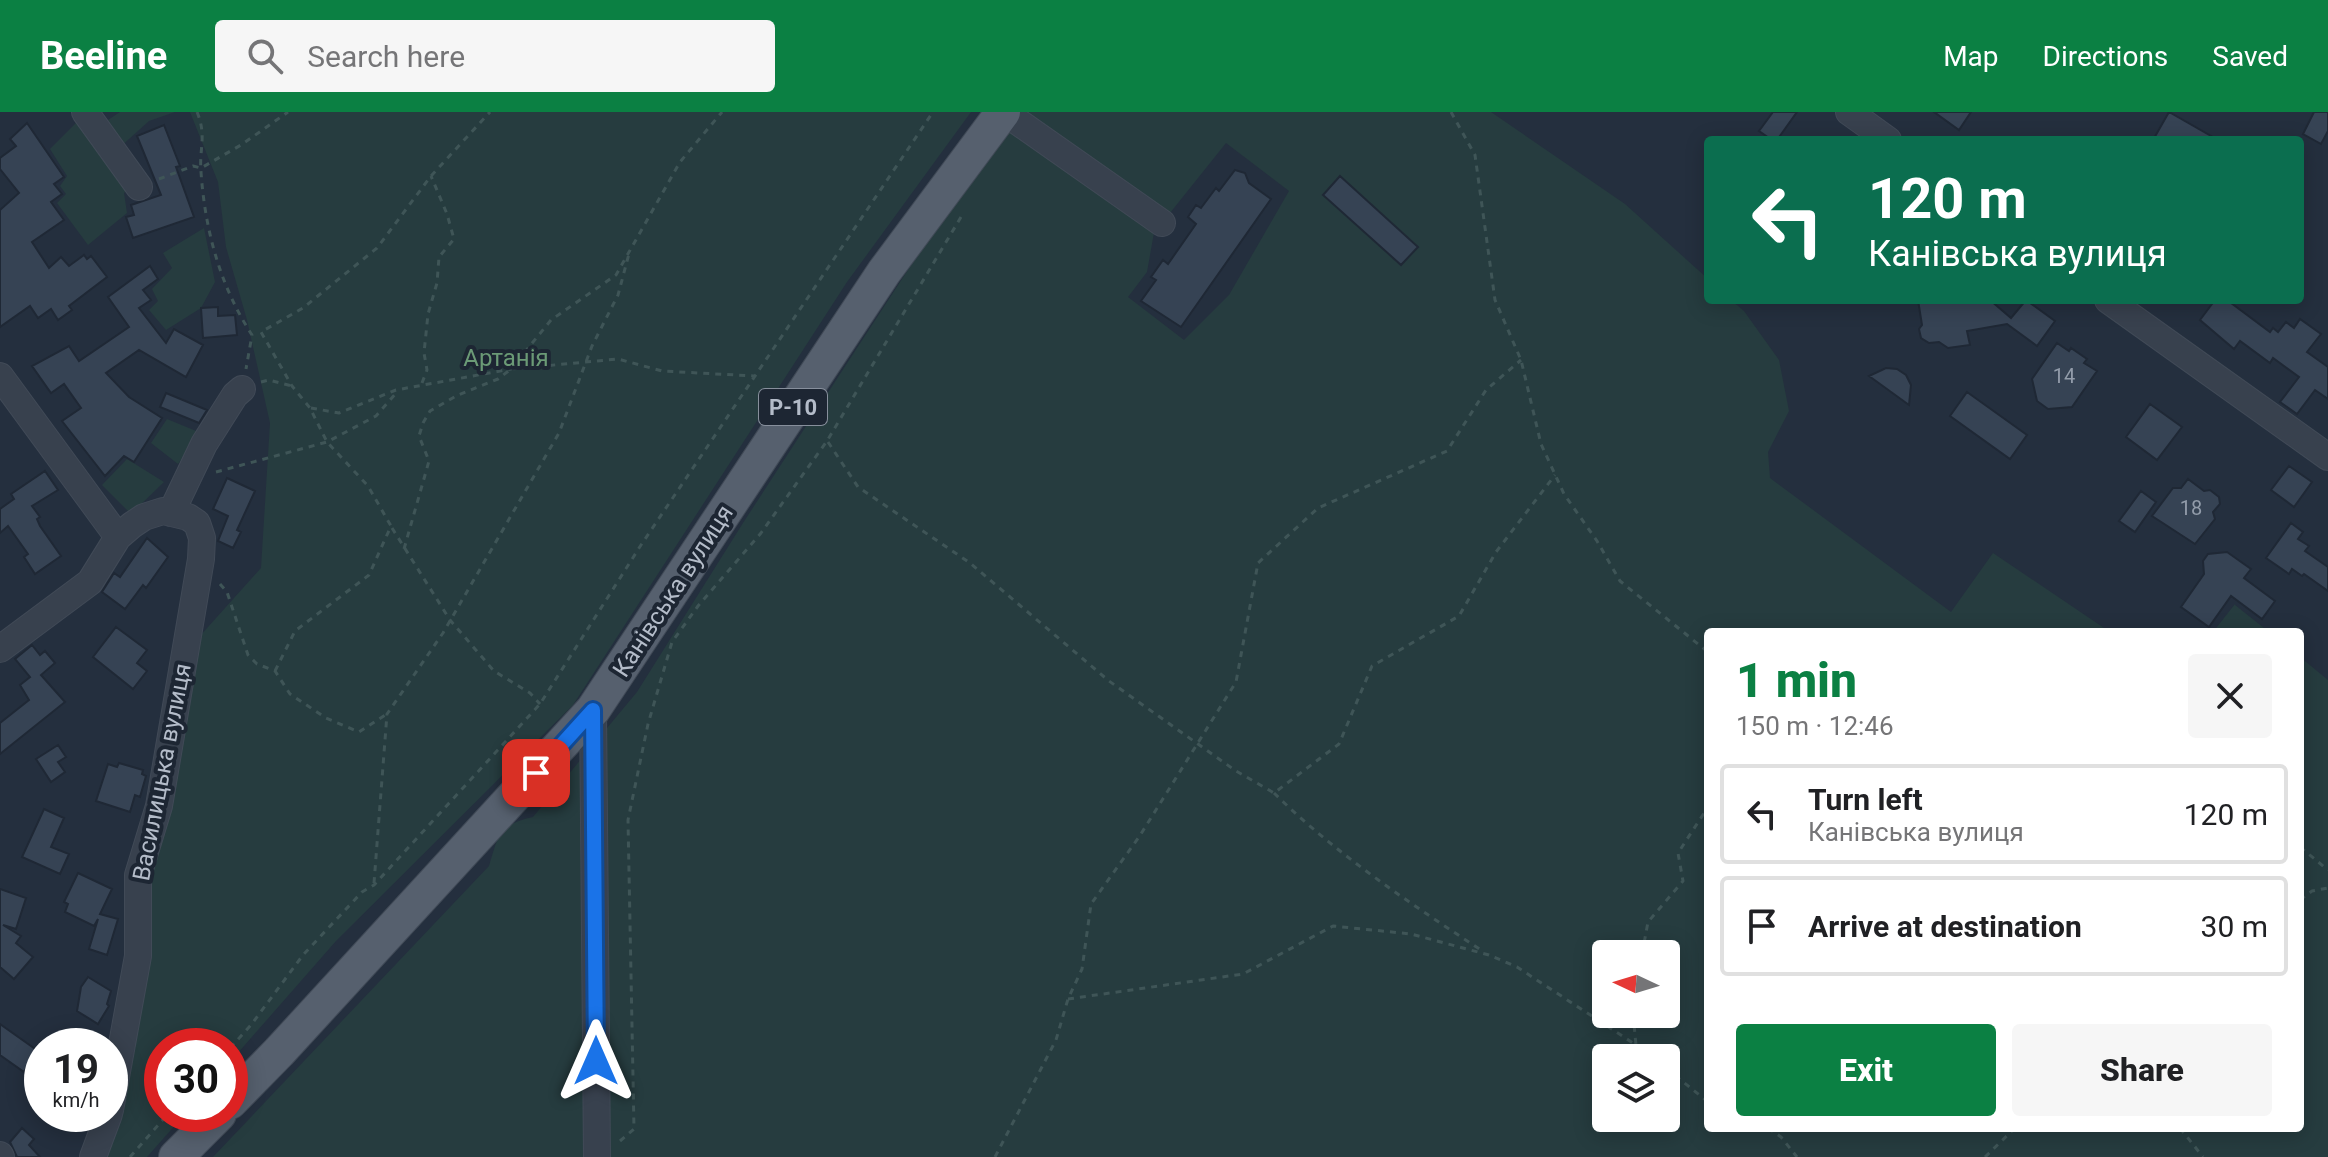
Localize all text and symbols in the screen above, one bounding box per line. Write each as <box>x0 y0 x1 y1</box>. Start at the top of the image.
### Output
search box <box>215 20 775 92</box>
text: Beeline <box>40 34 167 78</box>
icon: search <box>243 34 287 78</box>
text: Search here <box>307 39 465 74</box>
text: Map <box>1943 40 1999 73</box>
text: Directions <box>2043 40 2168 73</box>
text: Saved <box>2212 40 2288 73</box>
text: 120 m <box>1868 166 2027 232</box>
icon: left <box>1736 168 1840 272</box>
text: Канівська вулиця <box>1868 233 2167 275</box>
park label: Артанія <box>463 344 549 372</box>
house number: 14 <box>2053 364 2075 388</box>
road number: Р-10 <box>759 389 827 425</box>
house number: 18 <box>2180 496 2202 520</box>
street label: Канівська вулиця <box>607 500 739 682</box>
text: 1 min <box>1736 652 1857 709</box>
button: close <box>2188 654 2272 738</box>
street label: Василицька вулиця <box>127 661 197 883</box>
text: 150 m · 12:46 <box>1736 711 1894 741</box>
pin <box>502 739 570 807</box>
icon: arrive <box>514 751 558 795</box>
text: Turn left <box>1808 782 1923 817</box>
icon: left <box>1740 792 1784 836</box>
text: 120 m <box>2184 797 2268 832</box>
text: Канівська вулиця <box>1808 817 2024 847</box>
icon: arrive <box>1740 904 1784 948</box>
text: Arrive at destination <box>1808 909 2082 944</box>
text: 30 m <box>2201 909 2268 944</box>
north arrow <box>1592 940 1680 1028</box>
map controls <box>1592 940 1680 1132</box>
position arrow <box>554 1019 638 1103</box>
button: Exit <box>1736 1024 1996 1116</box>
button: Share <box>2012 1024 2272 1116</box>
speed limit sign: 30 <box>144 1028 248 1132</box>
button: layers <box>1592 1044 1680 1132</box>
text: 19 <box>53 1046 99 1093</box>
text: km/h <box>53 1088 99 1112</box>

